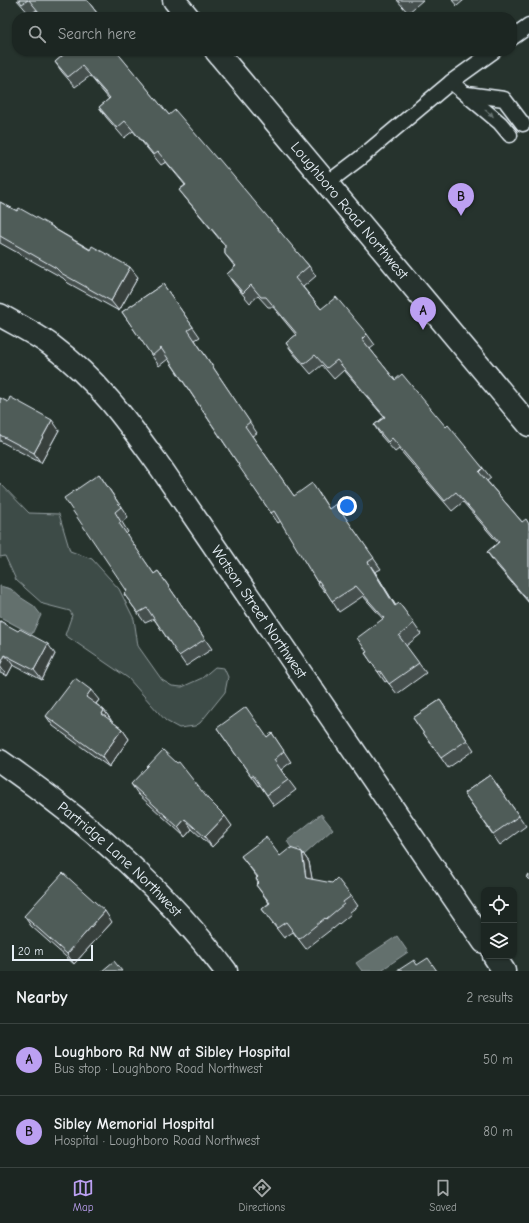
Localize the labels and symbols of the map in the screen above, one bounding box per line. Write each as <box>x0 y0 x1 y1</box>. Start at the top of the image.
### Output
one-way arrow <box>484 109 495 118</box>
street label: Loughboro Road Northwest <box>287 138 413 283</box>
pin: B <box>448 183 474 216</box>
pin: A <box>410 297 436 330</box>
your location <box>337 496 357 516</box>
street label: Watson Street Northwest <box>207 542 311 682</box>
street label: Partridge Lane Northwest <box>54 798 186 921</box>
scale bar <box>12 943 93 962</box>

